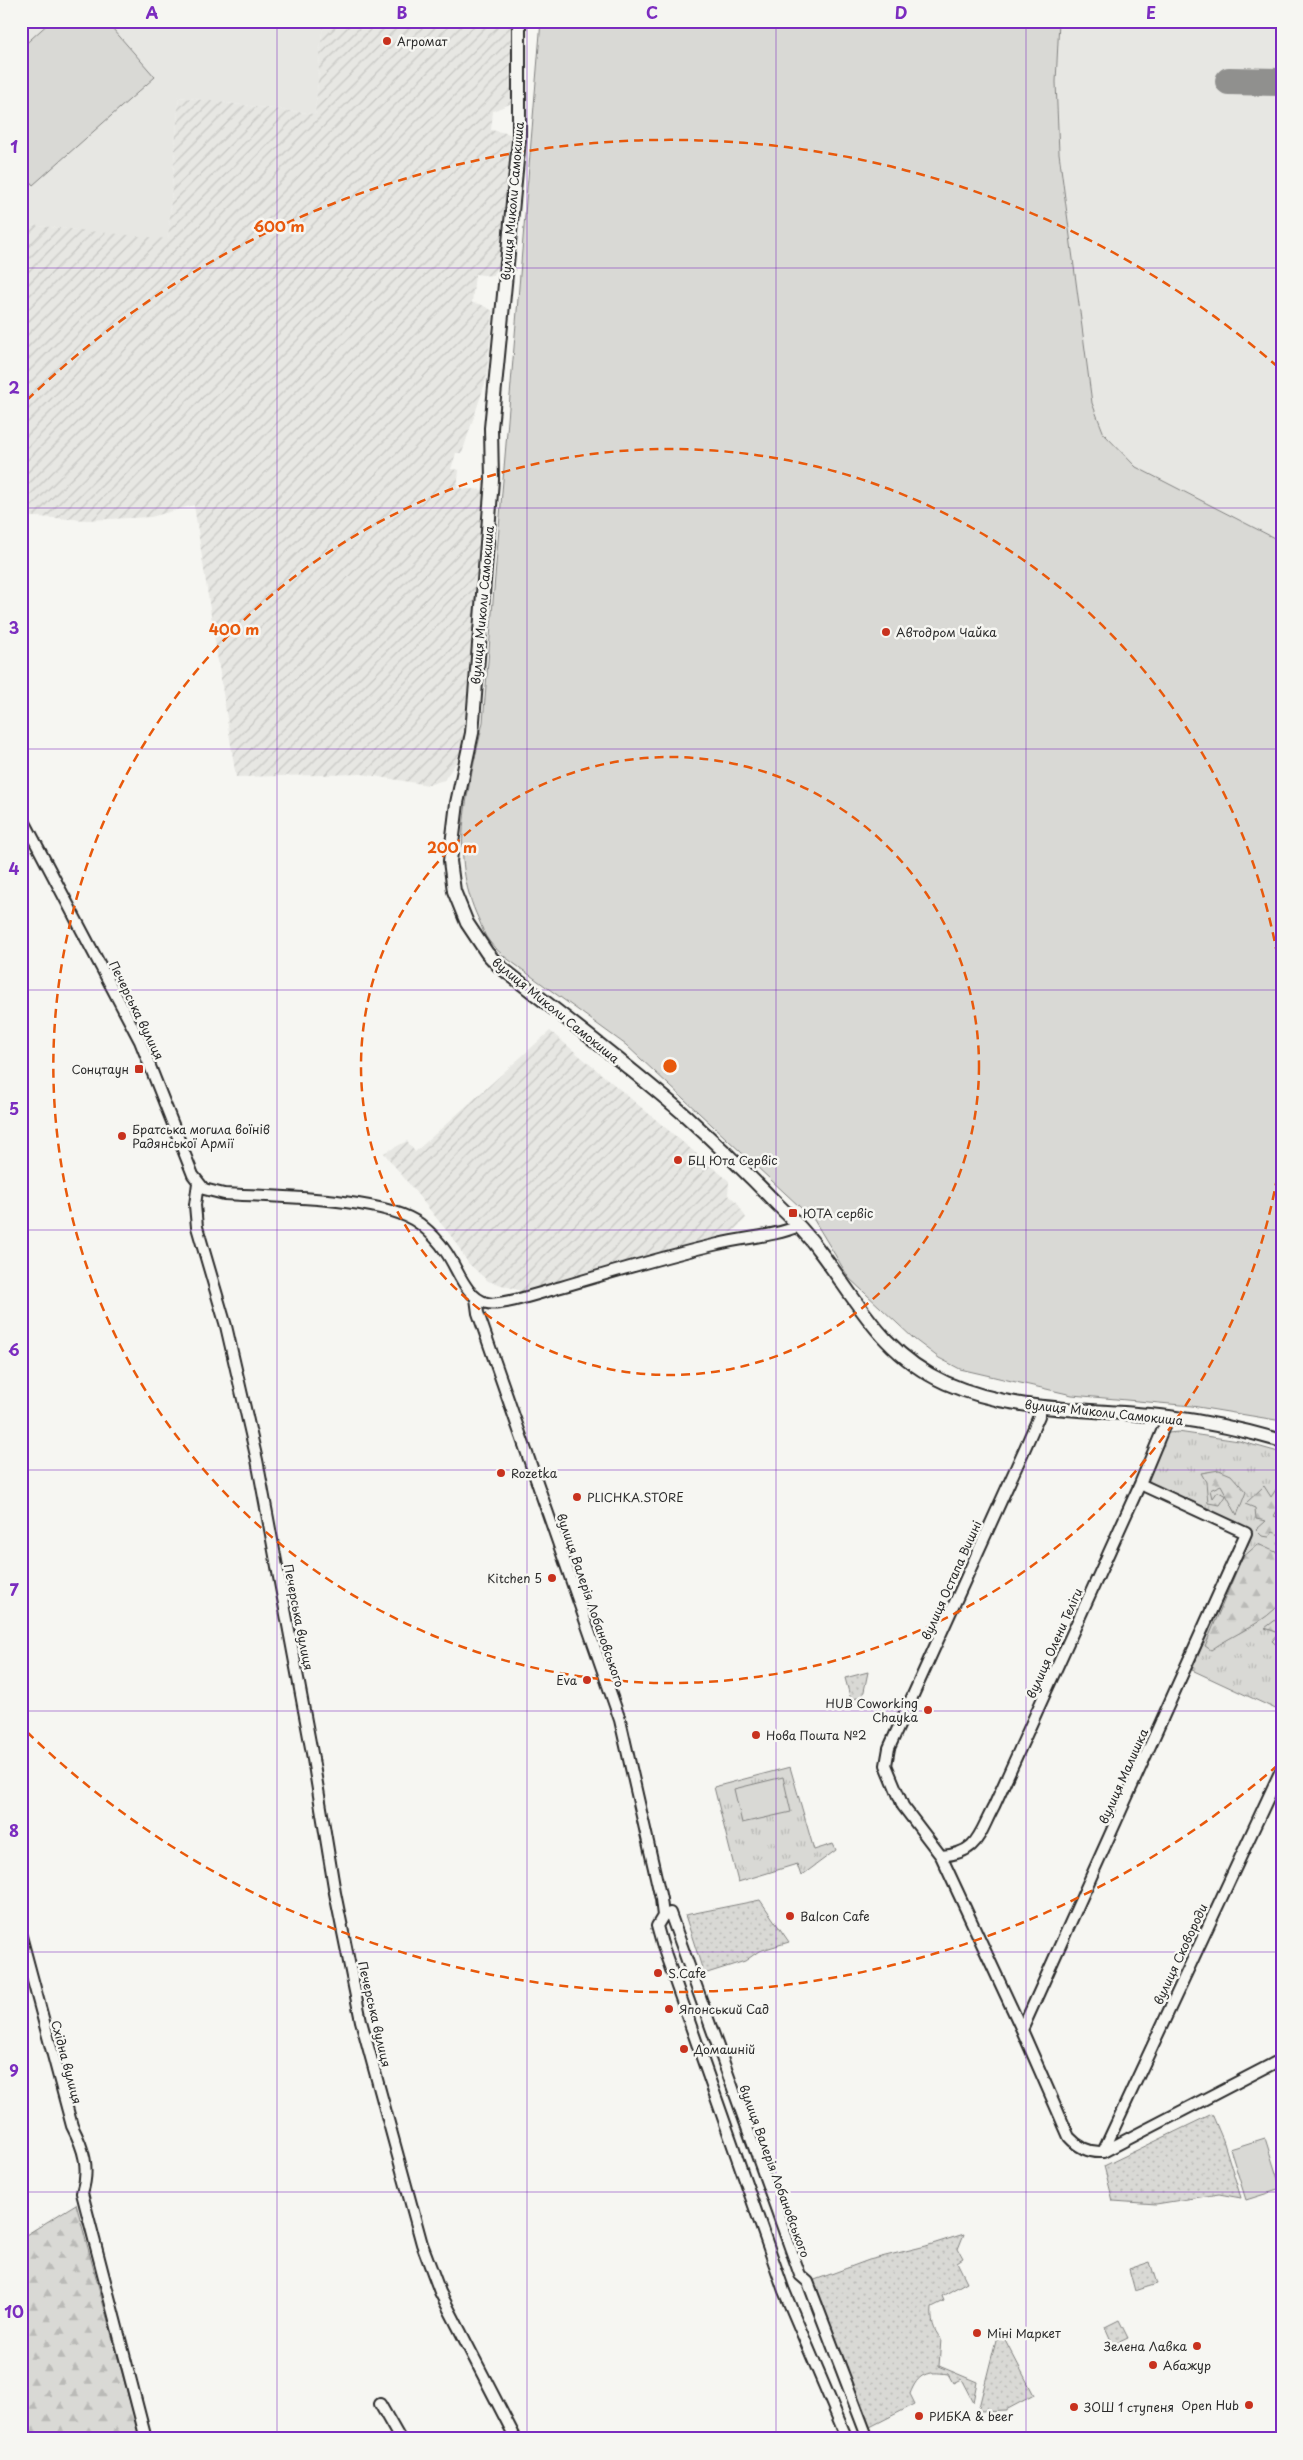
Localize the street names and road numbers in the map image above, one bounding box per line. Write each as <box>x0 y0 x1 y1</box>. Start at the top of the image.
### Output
street label: вулиця Миколи Самокиша <box>496 120 528 281</box>
street label: вулиця Миколи Самокиша <box>466 524 498 685</box>
street label: вулиця Миколи Самокиша <box>488 953 624 1067</box>
street label: Печерська вулиця <box>105 957 169 1063</box>
street label: вулиця Миколи Самокиша <box>1024 1395 1185 1429</box>
street label: вулиця Валерія Лобановського <box>553 1511 629 1690</box>
street label: вулиця Остапа Вишні <box>917 1517 985 1643</box>
street label: Печерська вулиця <box>280 1562 318 1672</box>
street label: вулиця Олени Теліги <box>1022 1585 1086 1701</box>
street label: вулиця Малишка <box>1094 1725 1152 1827</box>
street label: вулиця Сковороди <box>1149 1901 1211 2007</box>
street label: Печерська вулиця <box>354 1959 396 2069</box>
street label: Східна вулиця <box>47 2018 87 2106</box>
street label: вулиця Валерія Лобановського <box>735 2082 815 2260</box>

